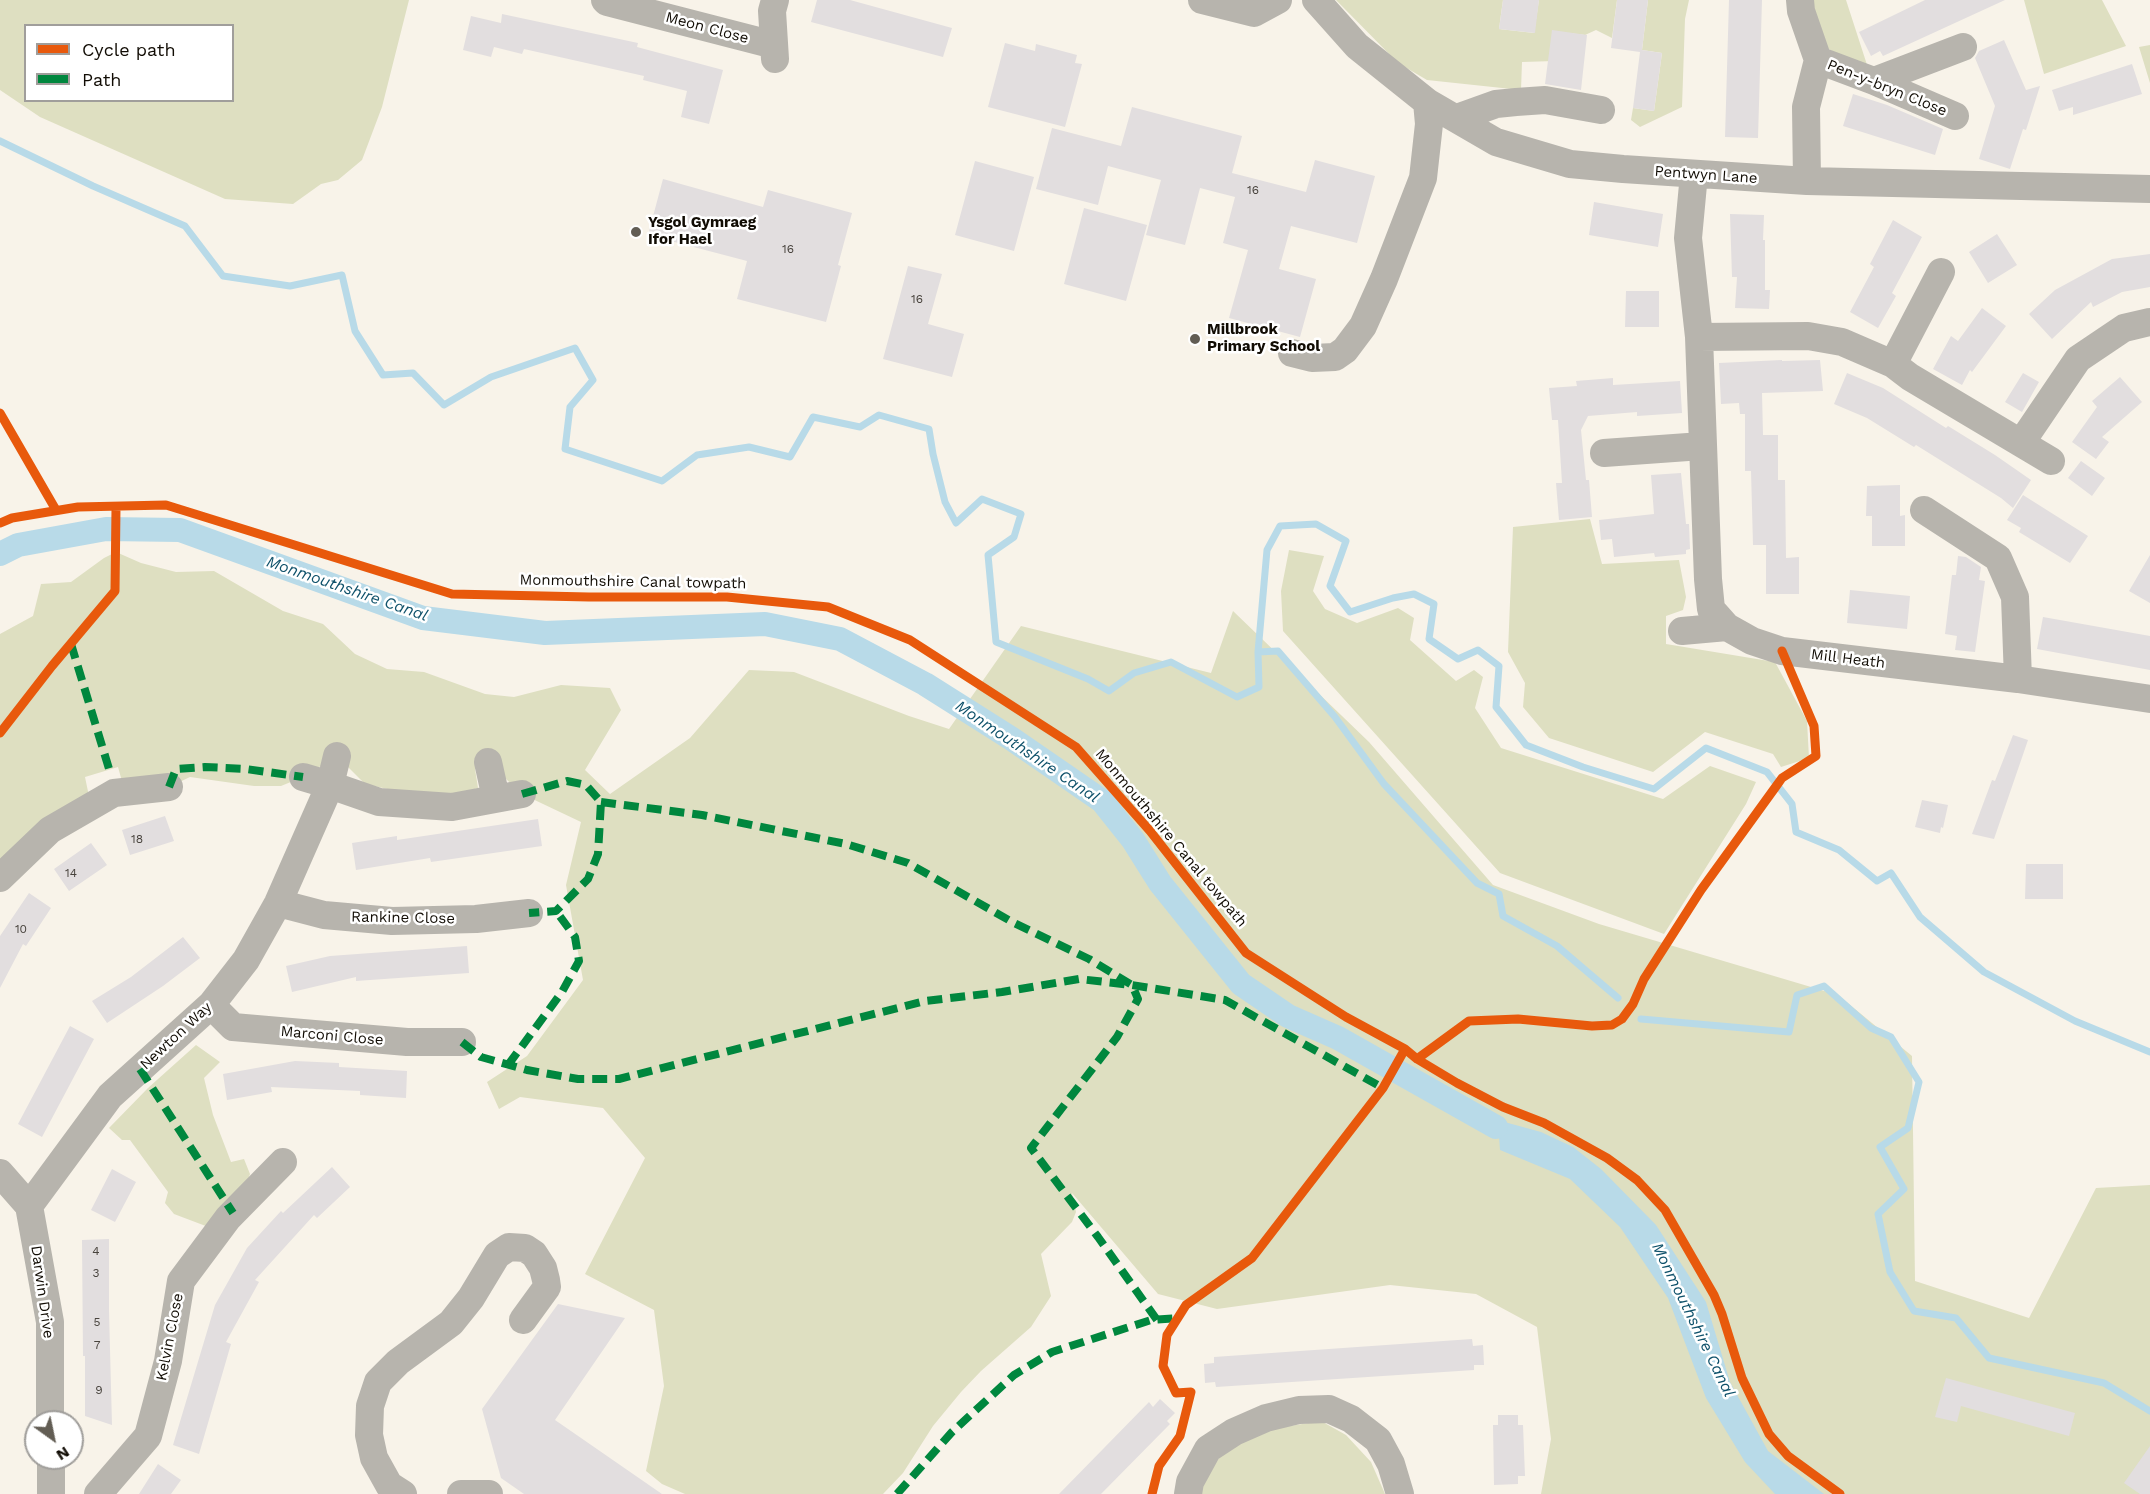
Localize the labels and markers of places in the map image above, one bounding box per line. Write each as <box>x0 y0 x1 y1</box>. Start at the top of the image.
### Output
place label: Ysgol Gymraeg Ifor Hael <box>648 214 756 249</box>
marker: Ysgol Gymraeg Ifor Hael <box>629 225 643 239</box>
place label: Millbrook Primary School <box>1207 321 1320 356</box>
marker: Millbrook Primary School <box>1188 332 1202 346</box>

